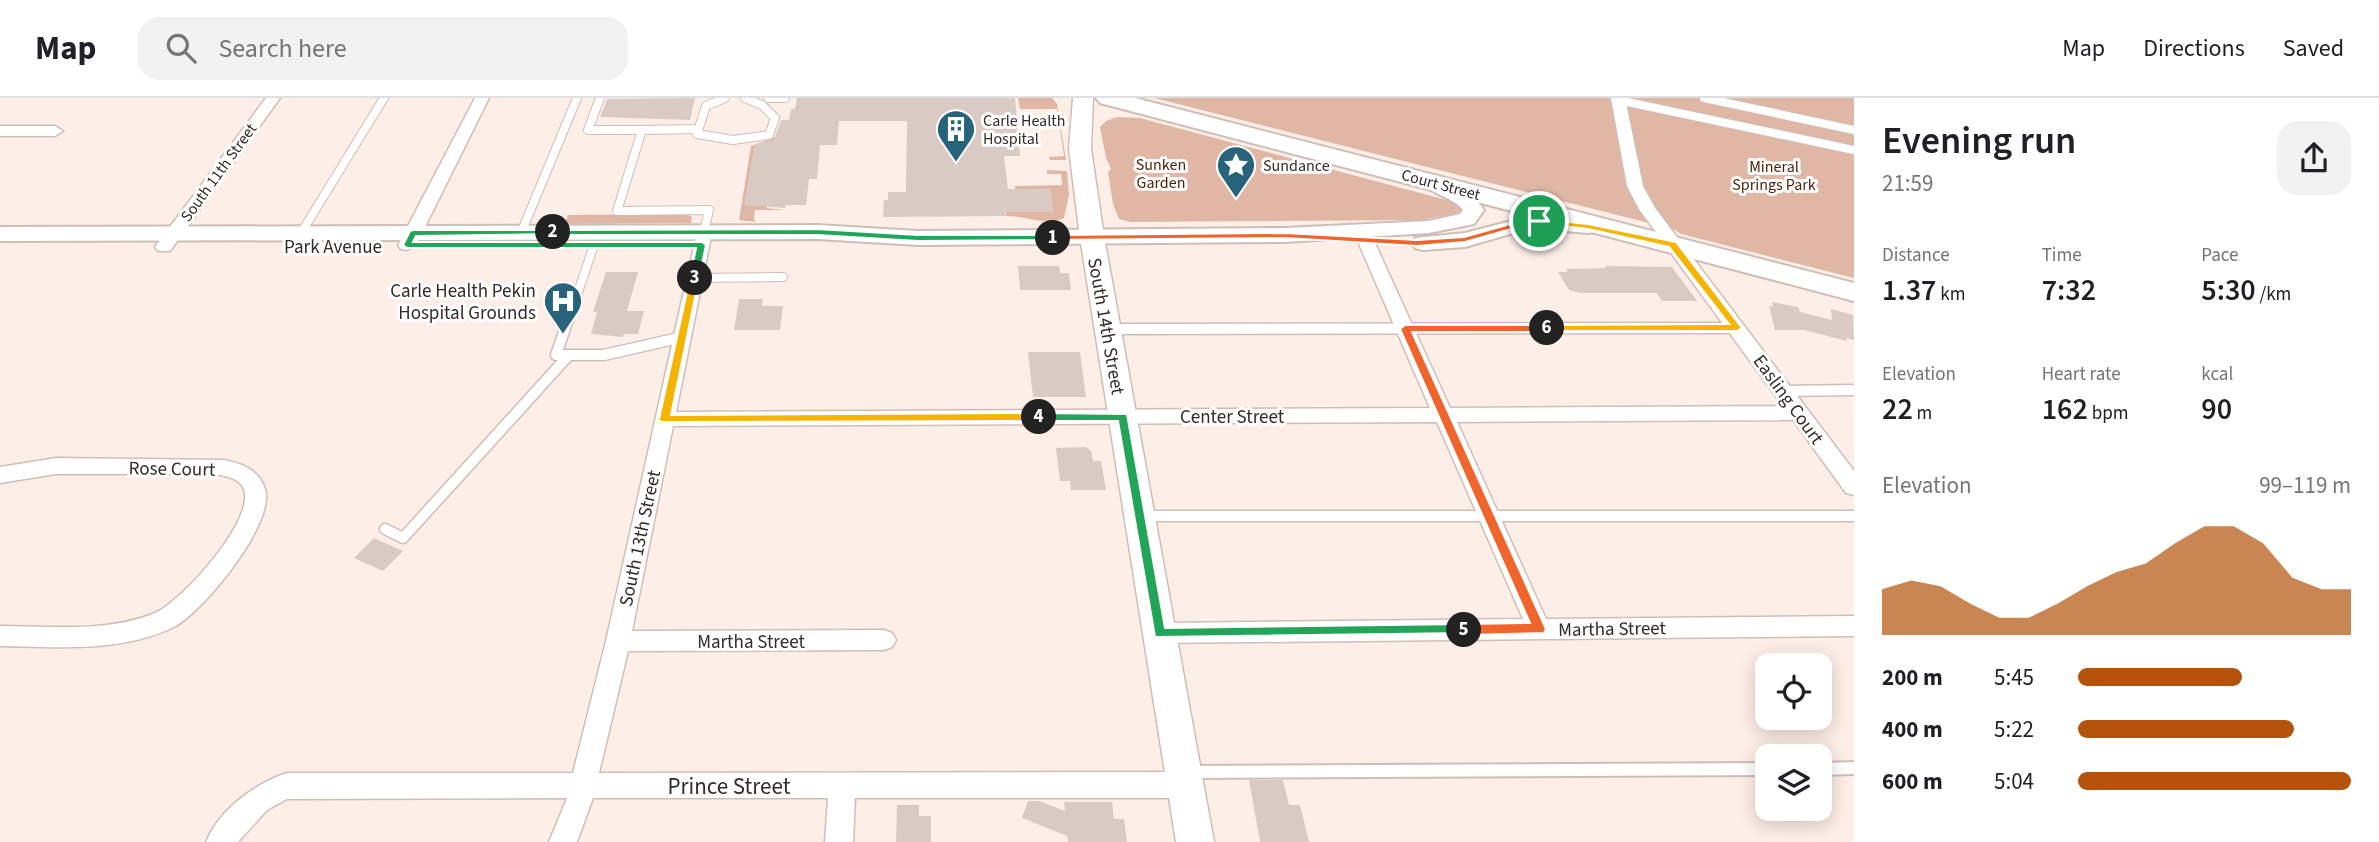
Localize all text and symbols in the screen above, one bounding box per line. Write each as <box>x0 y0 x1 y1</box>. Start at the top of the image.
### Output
search box <box>138 17 628 80</box>
text: Map <box>35 25 96 72</box>
icon: search <box>162 29 200 67</box>
text: Search here <box>218 30 347 67</box>
text: Map <box>2062 31 2105 66</box>
text: Directions <box>2143 31 2245 66</box>
text: Saved <box>2283 31 2344 66</box>
building icon: Carle Health Hospital <box>935 108 977 163</box>
place label: Carle Health Hospital <box>983 110 1065 150</box>
text: Evening run <box>1882 114 2076 168</box>
street label: South 11th Street <box>176 119 262 226</box>
button: share <box>2277 121 2351 195</box>
place icon: Sundance <box>1215 144 1257 199</box>
park label: Sunken Garden <box>1136 154 1186 194</box>
place label: Sundance <box>1263 155 1330 177</box>
park label: Mineral Springs Park <box>1732 156 1816 196</box>
street label: Court Street <box>1399 164 1483 206</box>
text: 21:59 <box>1882 167 1933 200</box>
pin <box>1509 191 1569 251</box>
icon: arrive <box>1520 202 1558 240</box>
pin: 2 <box>536 214 570 250</box>
text: 2 <box>547 218 558 245</box>
pin: 1 <box>1036 220 1070 256</box>
text: 1 <box>1047 224 1058 251</box>
street label: Park Avenue <box>284 234 382 261</box>
text: Distance <box>1882 242 1950 269</box>
text: Time <box>2042 242 2082 269</box>
text: Pace <box>2201 242 2239 269</box>
street label: South 14th Street <box>1080 256 1131 397</box>
pin: 3 <box>678 260 712 296</box>
text: 3 <box>689 264 700 291</box>
text: 1.37 <box>1882 269 1936 312</box>
text: 7:32 <box>2042 269 2096 312</box>
text: 5:30 <box>2201 269 2256 312</box>
place label: Carle Health Pekin Hospital Grounds <box>390 278 536 327</box>
hospital icon: Carle Health Pekin Hospital Grounds <box>542 280 584 335</box>
text: km <box>1936 281 1965 308</box>
text: /km <box>2256 281 2291 308</box>
pin: 6 <box>1530 310 1564 345</box>
text: 6 <box>1541 314 1552 341</box>
street label: Easling Court <box>1746 349 1830 451</box>
text: Elevation <box>1882 361 1956 388</box>
text: Heart rate <box>2042 361 2121 388</box>
text: kcal <box>2201 361 2233 388</box>
text: 22 <box>1882 388 1913 431</box>
text: 162 <box>2042 388 2088 431</box>
text: 90 <box>2201 388 2232 431</box>
pin: 4 <box>1021 400 1056 434</box>
text: m <box>1913 400 1932 427</box>
text: bpm <box>2088 400 2128 427</box>
text: 4 <box>1033 403 1044 430</box>
street label: Center Street <box>1180 404 1285 431</box>
street label: Rose Court <box>128 455 216 484</box>
street label: South 13th Street <box>613 467 668 609</box>
text: Elevation <box>1882 469 1972 502</box>
text: 99–119 m <box>2259 469 2351 502</box>
pin: 5 <box>1446 612 1482 648</box>
street label: Martha Street <box>1558 615 1667 644</box>
text: 5 <box>1458 616 1469 643</box>
street label: Martha Street <box>697 629 805 656</box>
map controls <box>1755 653 1832 821</box>
button: locate <box>1755 653 1832 730</box>
text: 200 m <box>1882 661 1943 694</box>
text: 5:45 <box>1994 661 2034 694</box>
text: 400 m <box>1882 713 1943 746</box>
text: 5:22 <box>1994 713 2034 746</box>
button: layers <box>1755 744 1832 821</box>
text: 600 m <box>1882 765 1943 798</box>
text: 5:04 <box>1994 765 2034 798</box>
street label: Prince Street <box>668 770 791 803</box>

